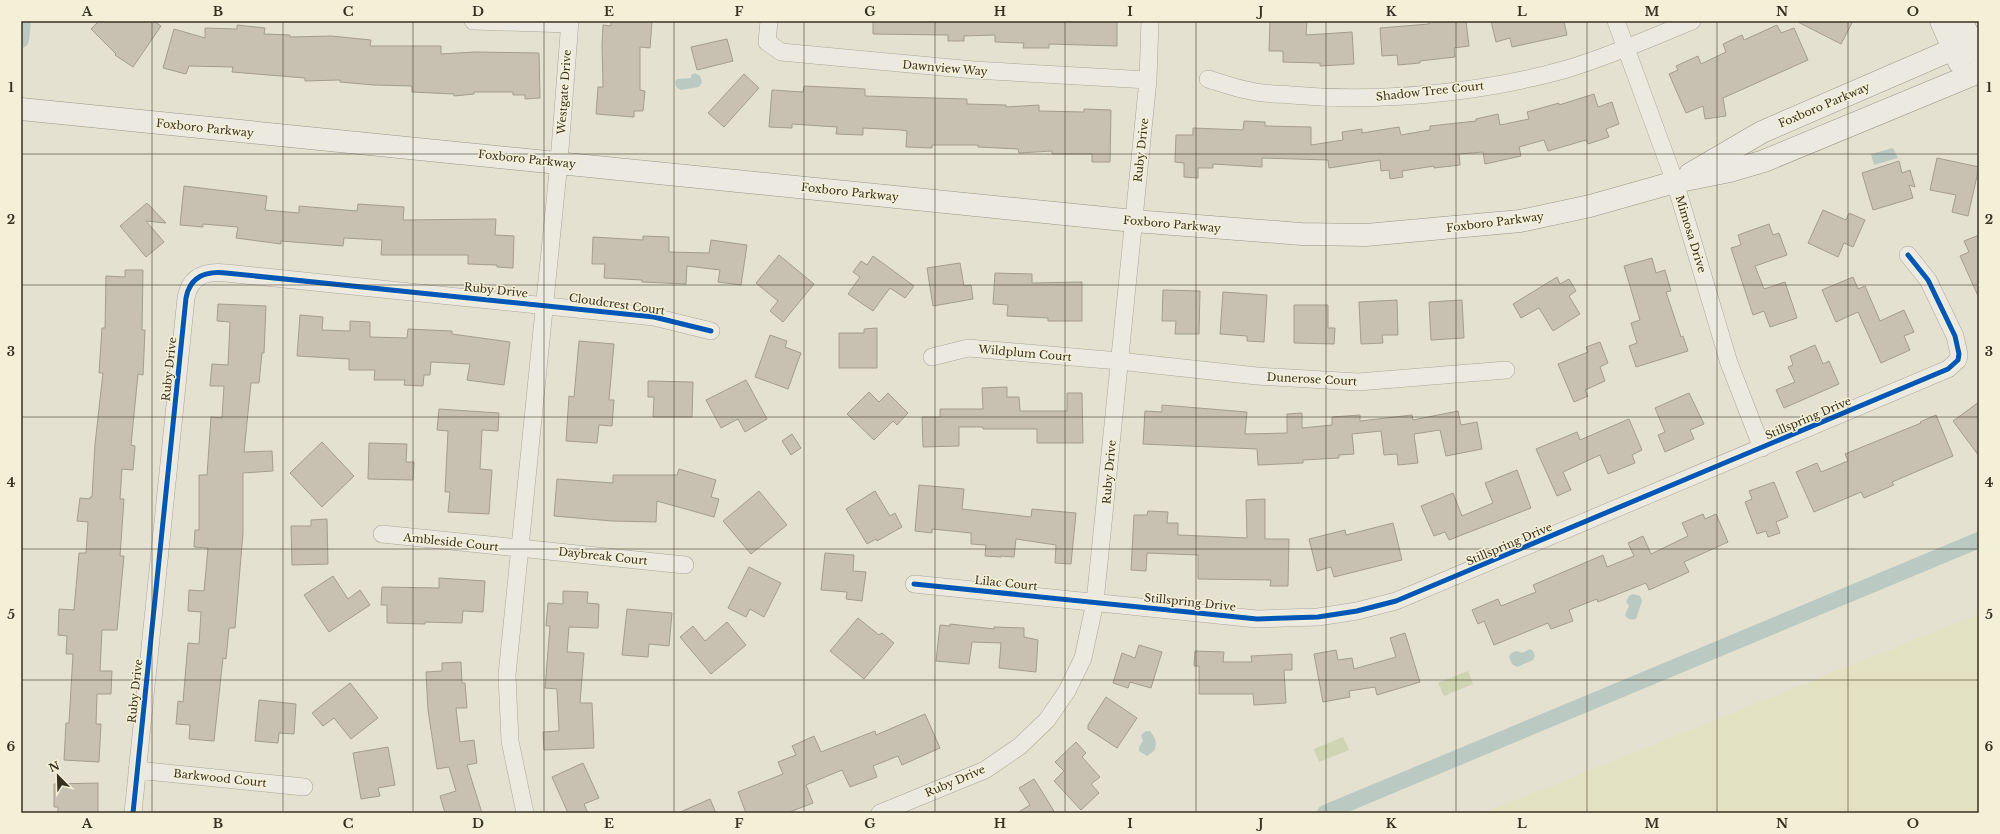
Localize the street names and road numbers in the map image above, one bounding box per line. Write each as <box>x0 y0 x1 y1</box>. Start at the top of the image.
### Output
street label: Westgate Drive <box>554 49 574 136</box>
street label: Dawnview Way <box>902 57 988 79</box>
street label: Shadow Tree Court <box>1375 78 1486 104</box>
street label: Foxboro Parkway <box>1776 79 1872 131</box>
street label: Foxboro Parkway <box>155 116 255 140</box>
street label: Ruby Drive <box>1131 117 1151 183</box>
street label: Foxboro Parkway <box>477 147 577 171</box>
street label: Foxboro Parkway <box>800 180 900 204</box>
street label: Mimosa Drive <box>1673 194 1709 274</box>
street label: Foxboro Parkway <box>1445 209 1545 235</box>
street label: Foxboro Parkway <box>1123 213 1221 235</box>
street label: Ruby Drive <box>463 280 529 300</box>
street label: Cloudcrest Court <box>568 290 667 318</box>
street label: Ruby Drive <box>159 336 179 402</box>
street label: Wildplum Court <box>977 342 1073 364</box>
street label: Dunerose Court <box>1266 370 1358 388</box>
street label: Stillspring Drive <box>1763 394 1853 442</box>
street label: Ruby Drive <box>1099 439 1119 505</box>
street label: Stillspring Drive <box>1464 520 1554 568</box>
street label: Ambleside Court <box>402 530 500 554</box>
street label: Daybreak Court <box>558 544 649 568</box>
street label: Lilac Court <box>974 573 1039 593</box>
street label: Stillspring Drive <box>1143 590 1237 614</box>
street label: Ruby Drive <box>125 658 145 724</box>
street label: Ruby Drive <box>923 762 987 800</box>
street label: Barkwood Court <box>173 766 268 790</box>

